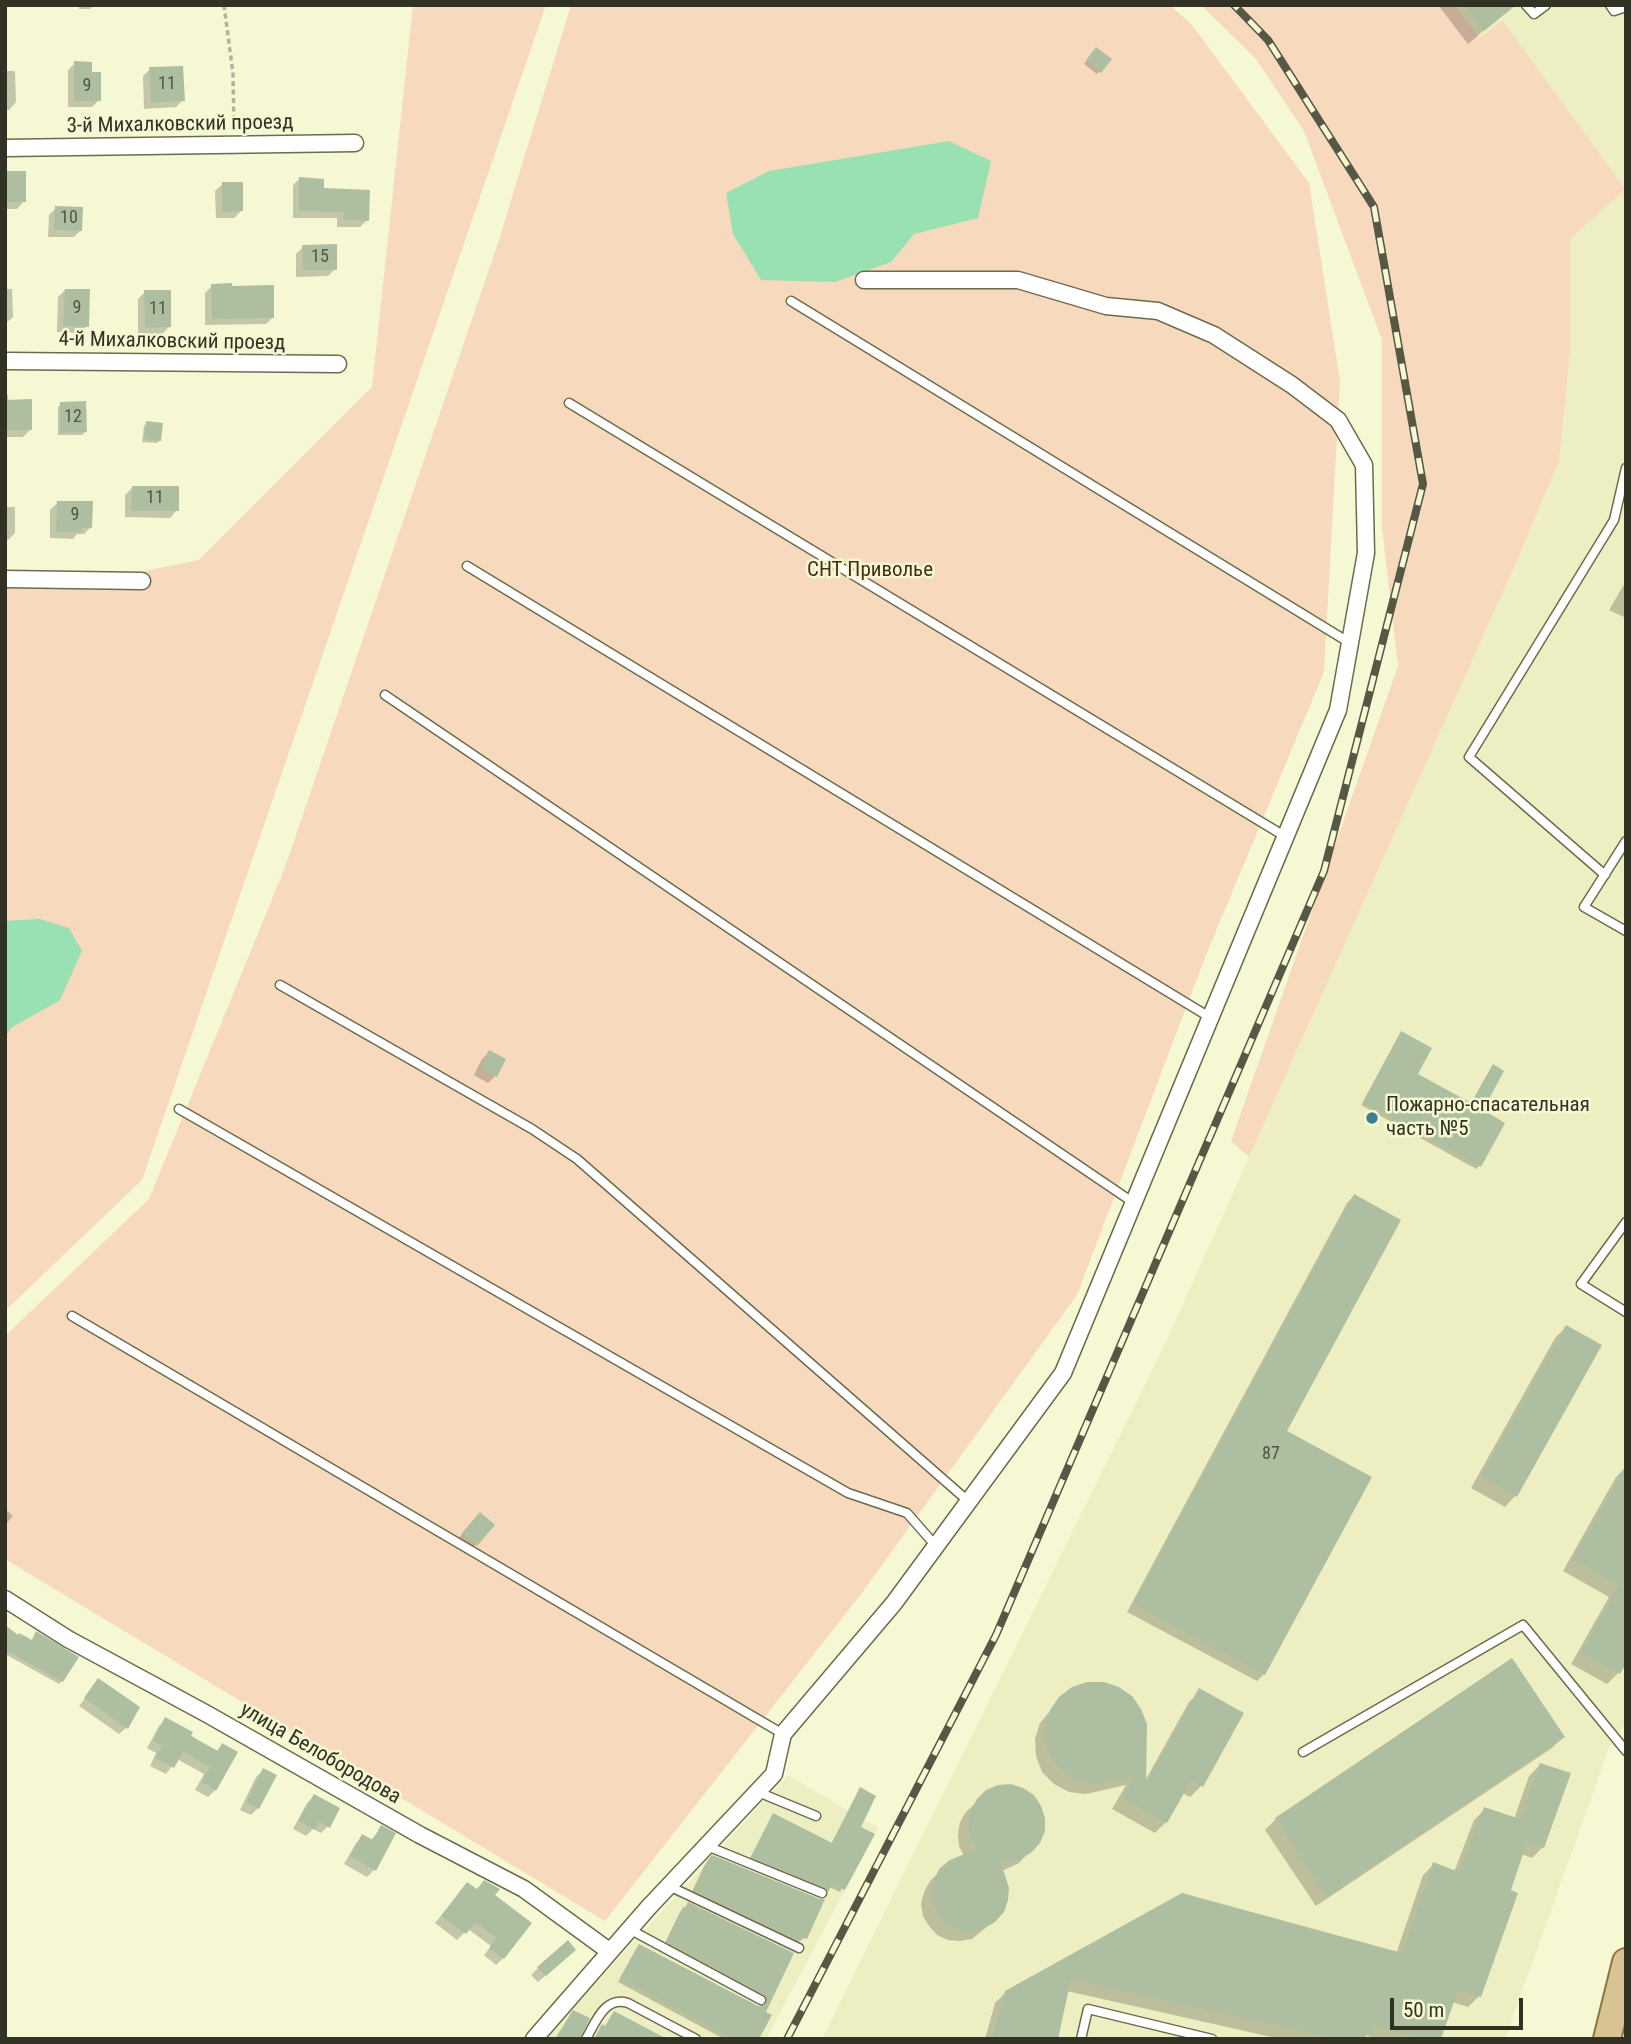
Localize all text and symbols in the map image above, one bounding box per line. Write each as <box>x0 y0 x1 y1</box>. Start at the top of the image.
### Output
house number: 11 <box>158 73 176 95</box>
house number: 9 <box>83 75 91 97</box>
street label: 3-й Михалковский проезд <box>66 110 294 140</box>
house number: 10 <box>60 207 78 229</box>
house number: 15 <box>311 246 329 268</box>
house number: 9 <box>73 297 81 319</box>
house number: 11 <box>149 298 167 320</box>
street label: 4-й Михалковский проезд <box>58 327 286 357</box>
house number: 12 <box>64 406 82 428</box>
house number: 11 <box>146 487 164 509</box>
house number: 9 <box>71 504 79 526</box>
park label: СНТ Приволье <box>807 558 933 584</box>
place label: Пожарно-спасательная часть №5 <box>1386 1093 1590 1143</box>
marker: Пожарно-спасательная часть №5 <box>1364 1110 1380 1126</box>
house number: 87 <box>1262 1443 1280 1465</box>
street label: улица Белобородова <box>235 1698 405 1810</box>
scale bar <box>1393 1984 1526 2028</box>
text: 50 m <box>1403 1998 1444 2022</box>

